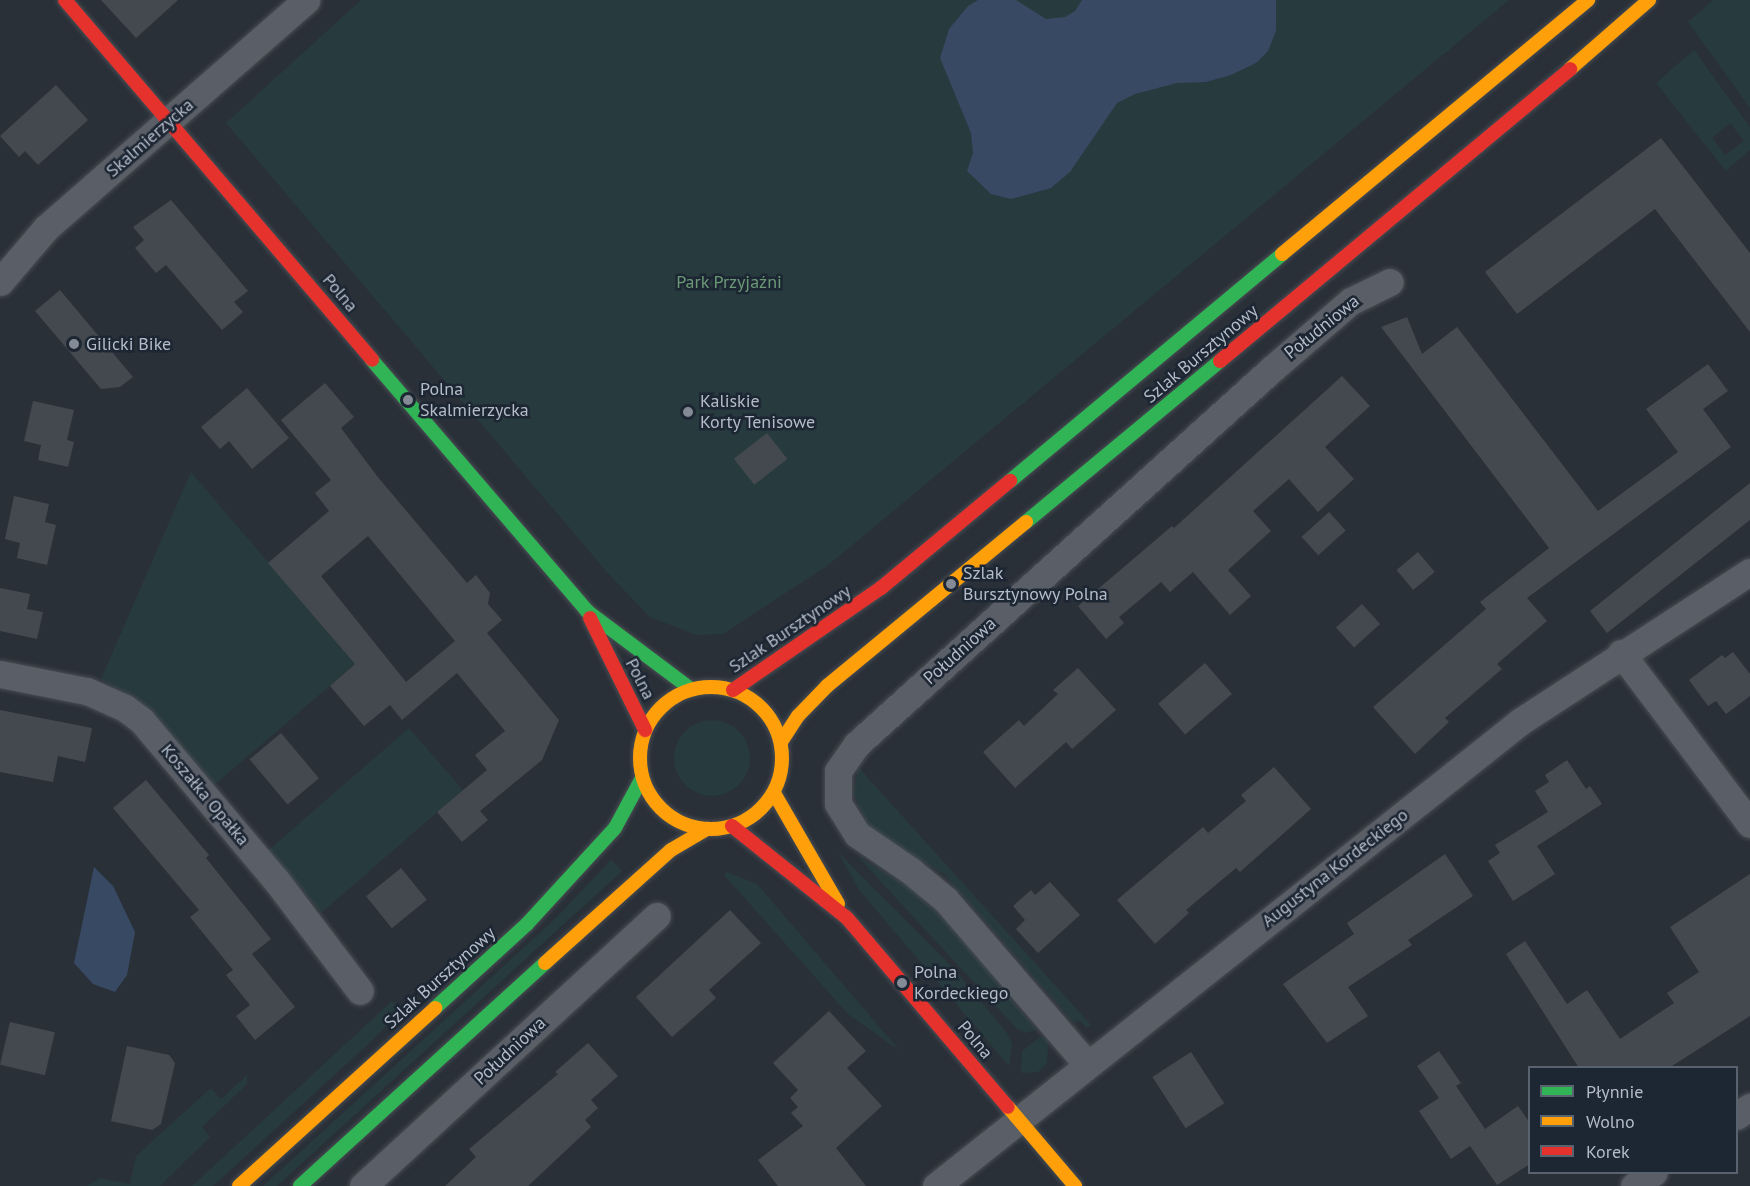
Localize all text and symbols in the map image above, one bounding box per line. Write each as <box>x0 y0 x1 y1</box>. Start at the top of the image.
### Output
street label: Skalmierzycka <box>102 94 198 182</box>
street label: Polna <box>318 270 362 316</box>
park label: Park Przyjaźni <box>676 271 782 293</box>
street label: Południowa <box>1280 290 1364 364</box>
street label: Szlak Bursztynowy <box>1139 300 1263 408</box>
place label: Gilicki Bike <box>86 333 171 355</box>
marker: Gilicki Bike <box>67 337 81 351</box>
place label: Polna Skalmierzycka <box>420 379 529 422</box>
place label: Kaliskie Korty Tenisowe <box>700 391 816 434</box>
marker: Polna Skalmierzycka <box>401 393 415 407</box>
marker: Kaliskie Korty Tenisowe <box>681 405 695 419</box>
place label: Szlak Bursztynowy Polna <box>963 563 1108 606</box>
marker: Szlak Bursztynowy Polna <box>944 577 958 591</box>
street label: Szlak Bursztynowy <box>725 580 855 678</box>
street label: Południowa <box>919 613 1001 689</box>
street label: Polna <box>621 655 659 703</box>
street label: Koszałka Opałka <box>156 740 254 850</box>
street label: Augustyna Kordeckiego <box>1258 804 1412 932</box>
street label: Szlak Bursztynowy <box>380 922 500 1034</box>
place label: Polna Kordeckiego <box>914 962 1008 1004</box>
marker: Polna Kordeckiego <box>895 976 909 990</box>
street label: Południowa <box>470 1012 550 1090</box>
street label: Polna <box>953 1017 997 1063</box>
legend <box>1528 1066 1738 1174</box>
text: Płynnie <box>1586 1080 1643 1103</box>
text: Wolno <box>1586 1110 1635 1133</box>
text: Korek <box>1586 1140 1630 1163</box>

